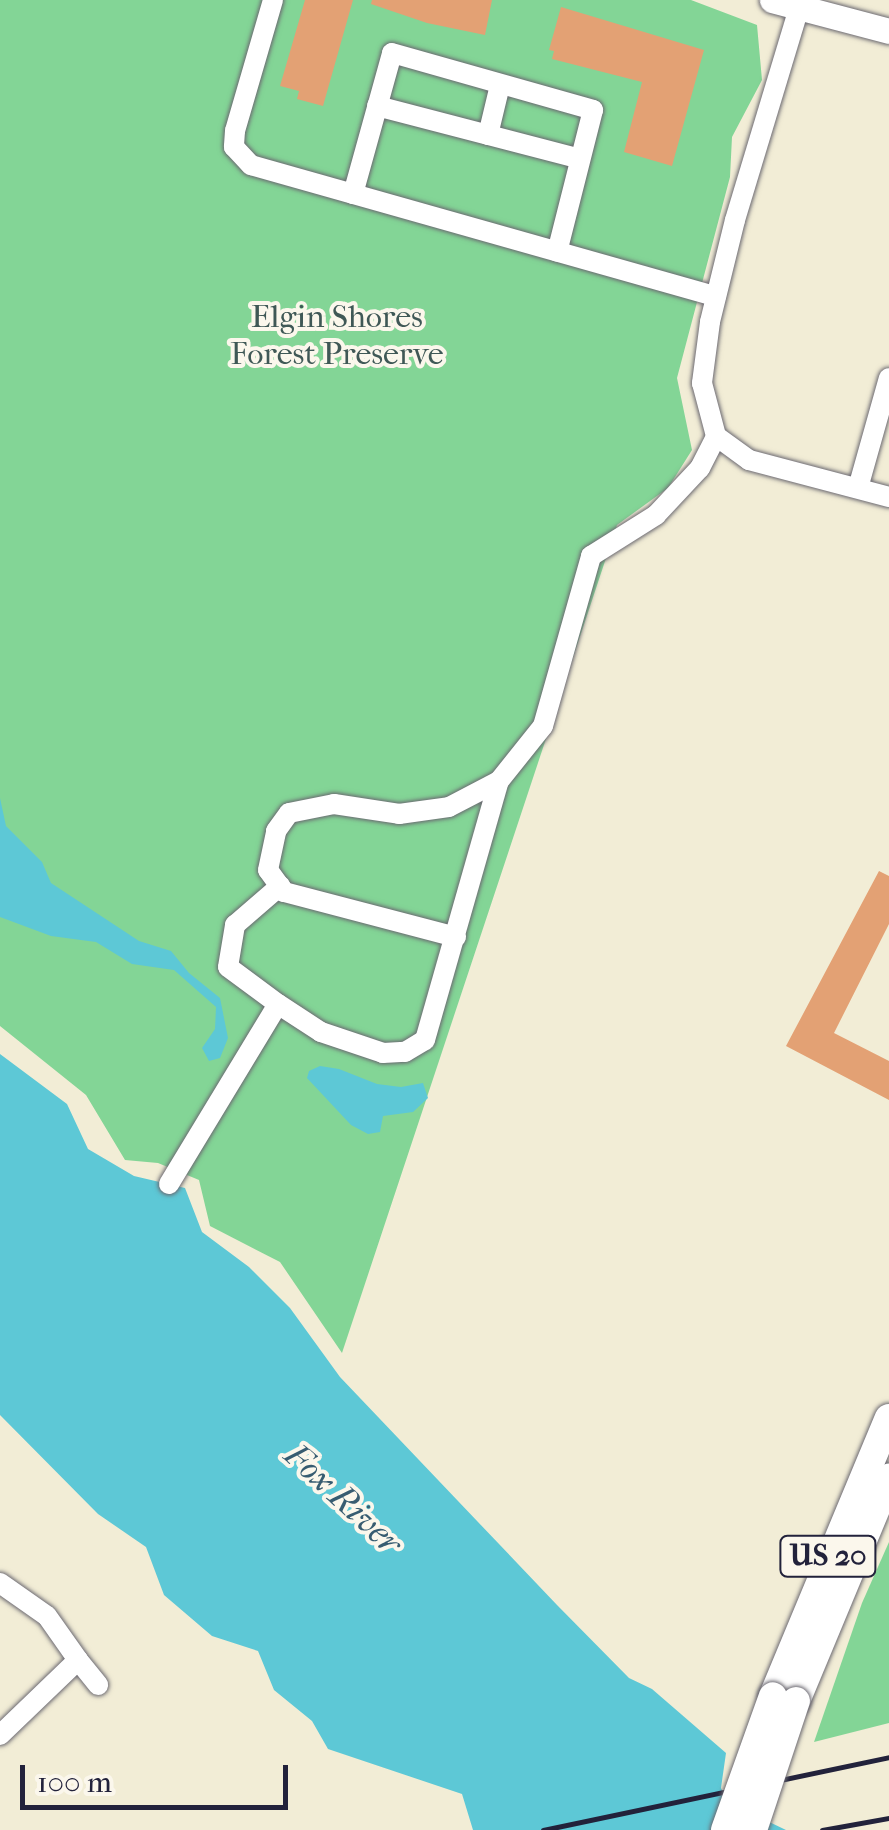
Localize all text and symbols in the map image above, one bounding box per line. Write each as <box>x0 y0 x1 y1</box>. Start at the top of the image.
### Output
park label: Elgin Shores Forest Preserve <box>230 299 444 374</box>
water label: Fox River <box>276 1434 410 1564</box>
road number: US 20 <box>778 1531 878 1581</box>
scale bar <box>25 1745 292 1807</box>
text: 100 m <box>37 1765 112 1800</box>

